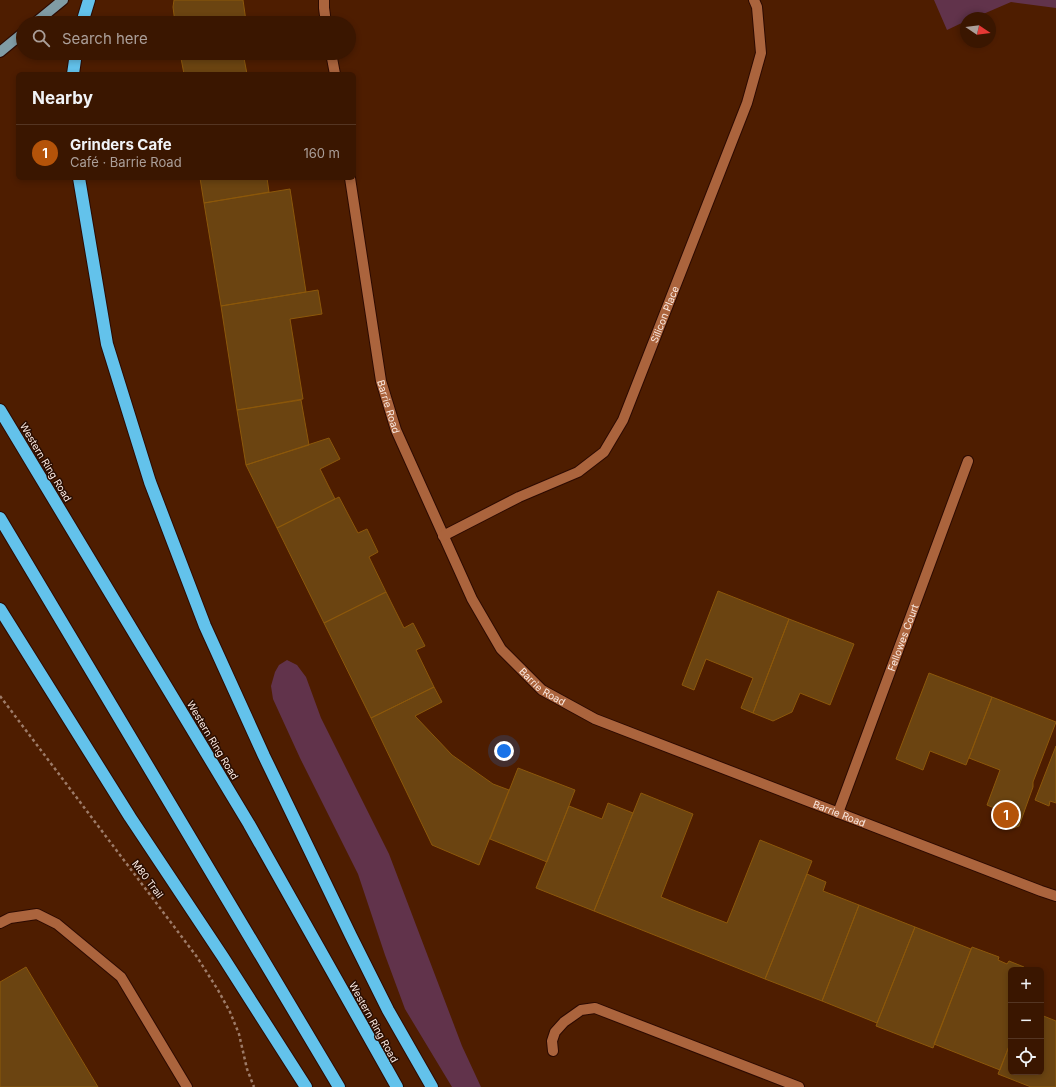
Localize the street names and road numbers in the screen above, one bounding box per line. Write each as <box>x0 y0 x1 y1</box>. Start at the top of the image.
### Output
street label: Silicon Place <box>648 284 681 345</box>
street label: Barrie Road <box>375 378 403 435</box>
street label: Western Ring Road <box>18 420 74 504</box>
street label: Fellowes Court <box>885 602 921 673</box>
street label: Barrie Road <box>517 665 568 708</box>
street label: Western Ring Road <box>185 698 241 782</box>
street label: Barrie Road <box>811 798 867 829</box>
street label: M80 Trail <box>130 858 166 900</box>
street label: Western Ring Road <box>347 980 401 1064</box>

